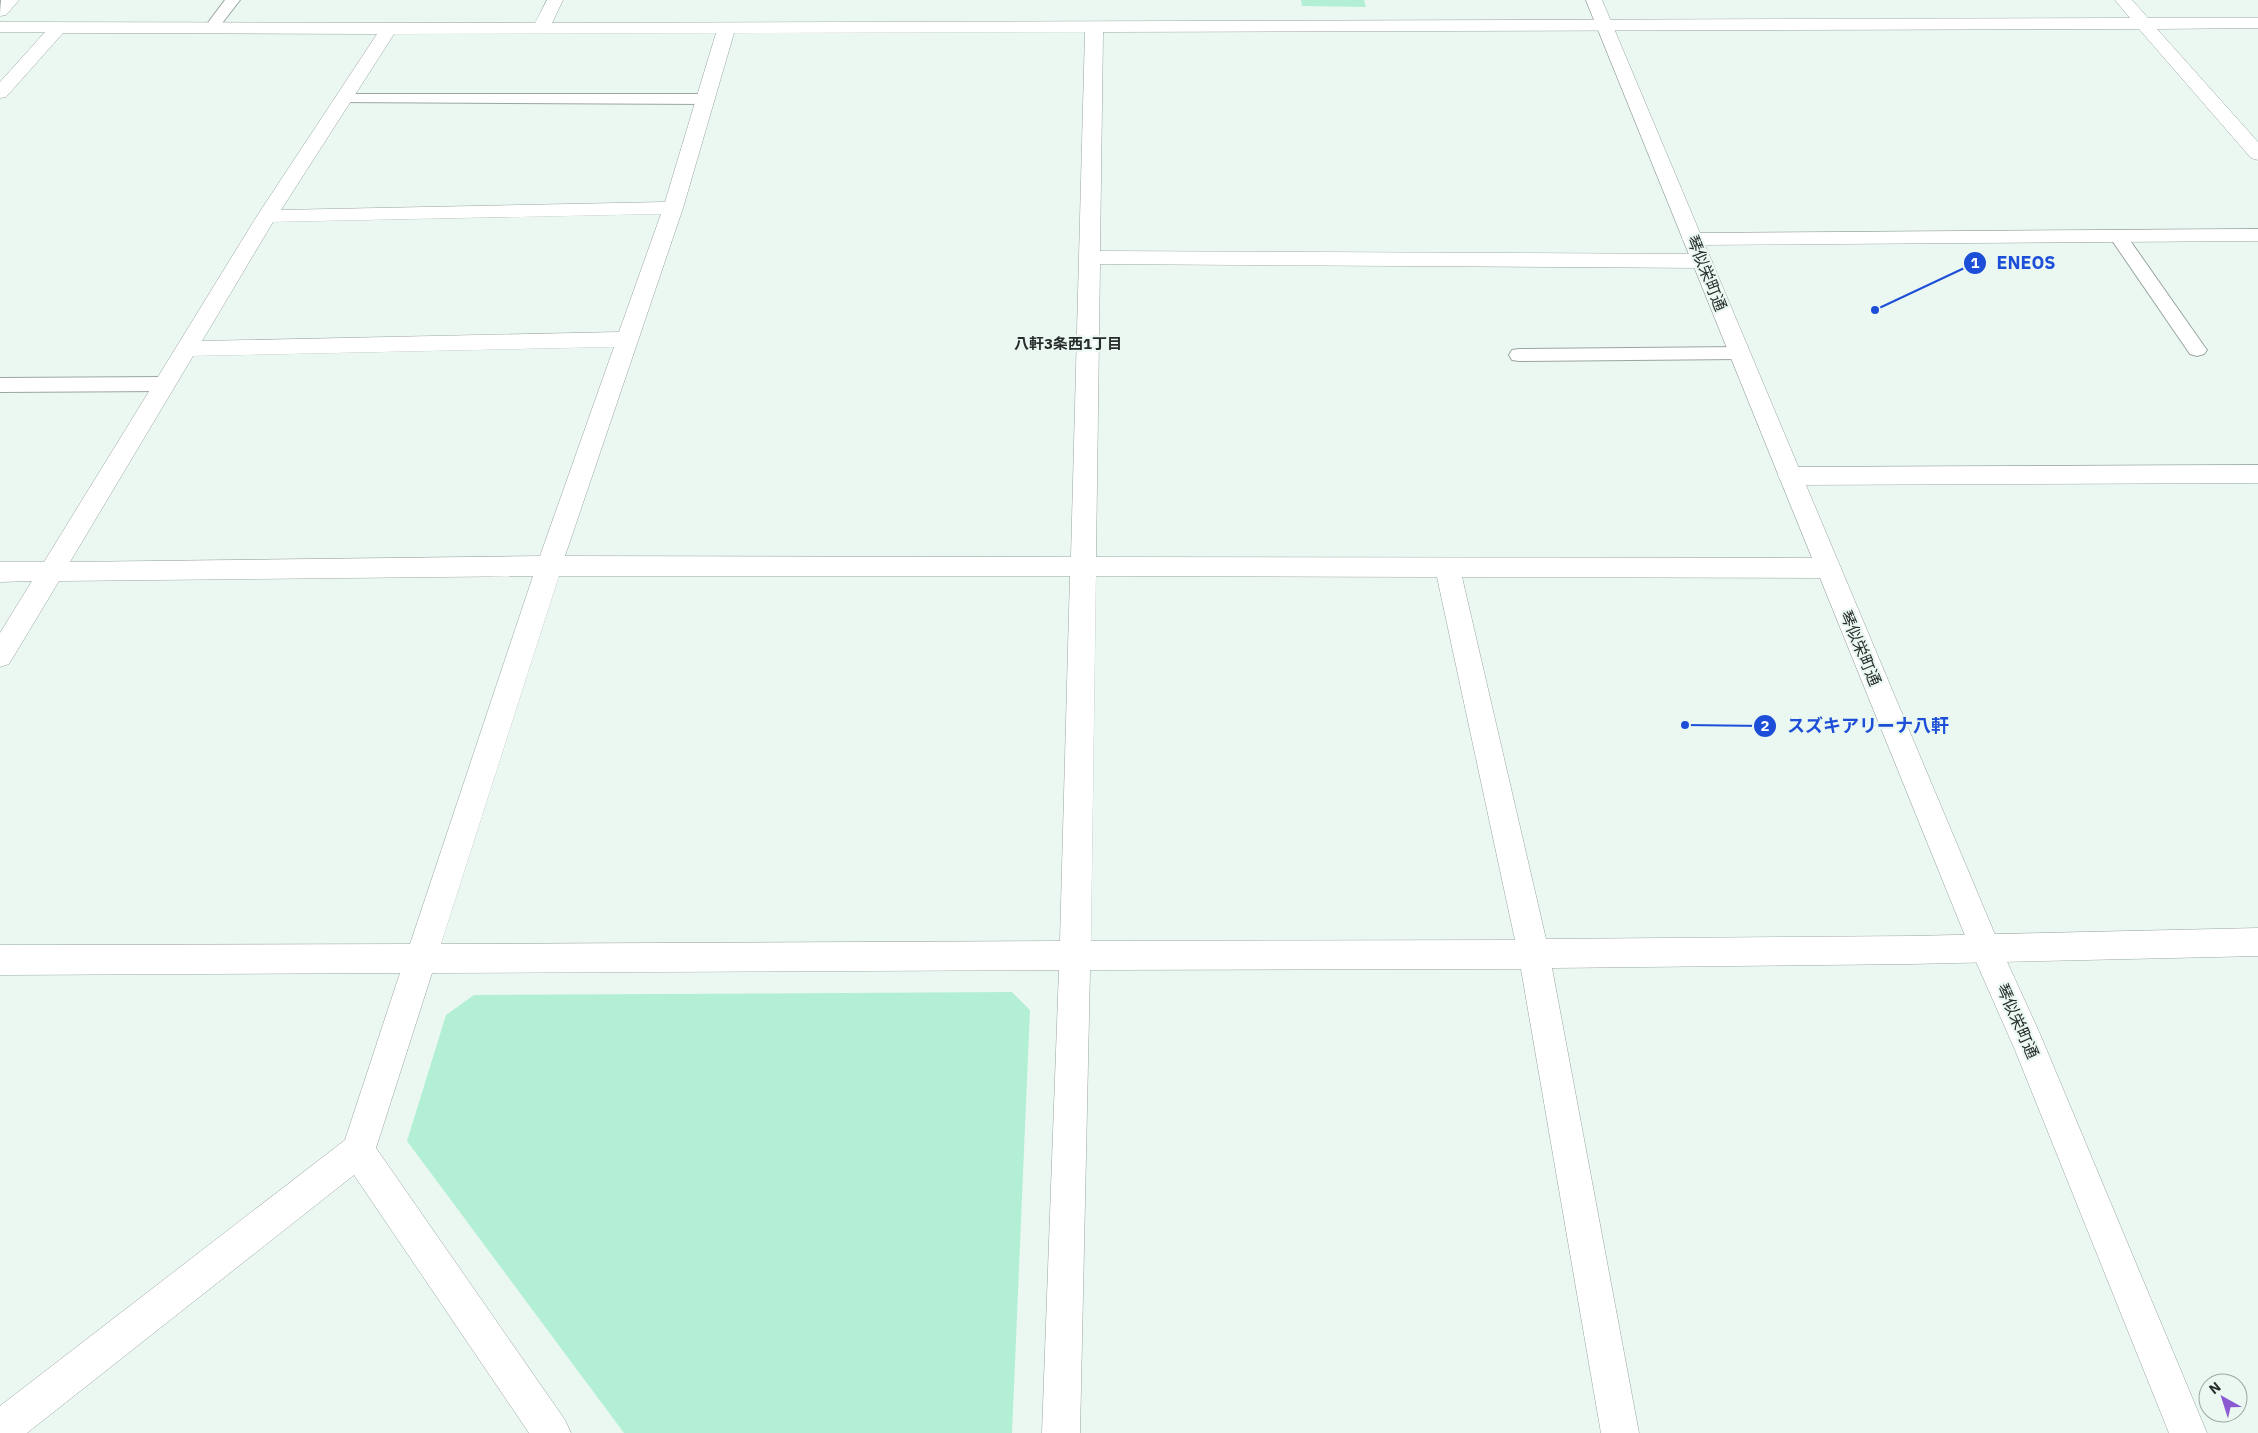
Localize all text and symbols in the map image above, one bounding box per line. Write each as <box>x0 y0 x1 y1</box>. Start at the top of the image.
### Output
street label: 琴似栄町通 <box>1683 232 1731 314</box>
callout: ENEOS <box>1962 246 2066 279</box>
text: ENEOS <box>1997 251 2055 274</box>
text: 1 <box>1970 253 1980 272</box>
district label: 八軒3条西1丁目 <box>1014 334 1122 353</box>
street label: 琴似栄町通 <box>1836 607 1886 689</box>
callout: スズキアリーナ八軒 <box>1752 710 1959 743</box>
text: スズキアリーナ八軒 <box>1787 714 1949 737</box>
text: 2 <box>1760 716 1770 735</box>
street label: 琴似栄町通 <box>1993 980 2043 1062</box>
north arrow <box>2198 1373 2248 1423</box>
text: N <box>2205 1378 2224 1398</box>

